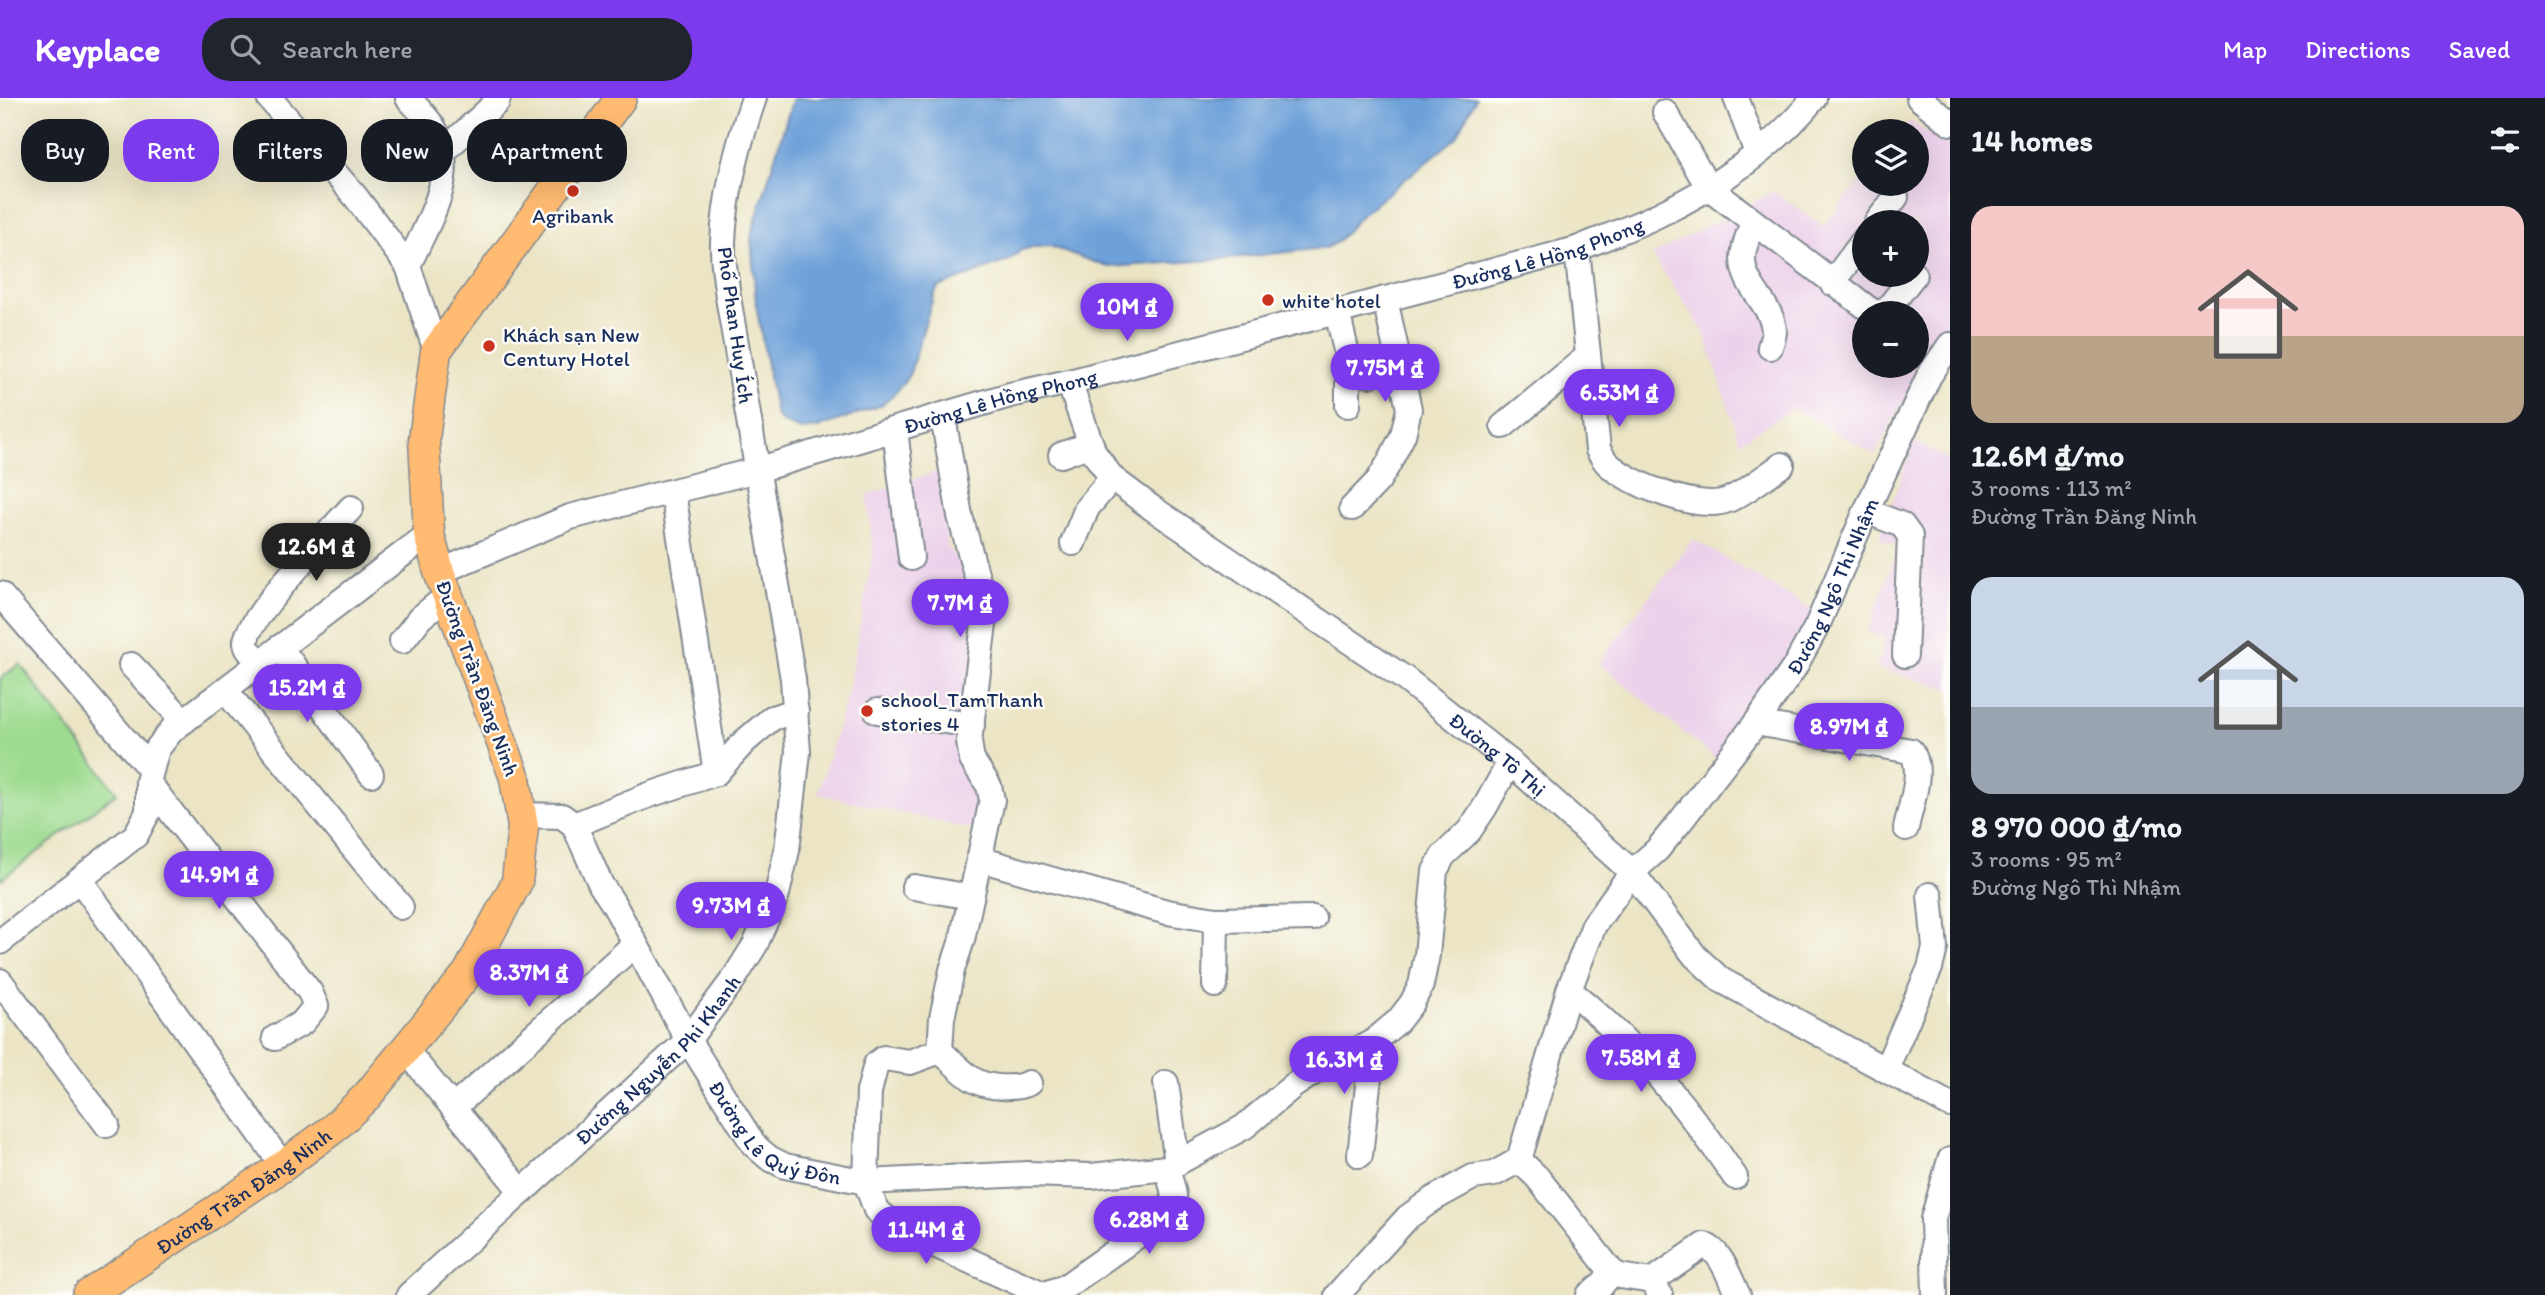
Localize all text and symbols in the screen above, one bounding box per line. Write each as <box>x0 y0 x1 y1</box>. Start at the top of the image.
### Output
search box <box>202 18 692 81</box>
text: Keyplace <box>35 30 160 69</box>
icon: search <box>226 30 264 68</box>
text: Search here <box>282 33 413 65</box>
text: Map <box>2223 35 2267 64</box>
text: Directions <box>2305 35 2411 64</box>
text: Saved <box>2449 35 2510 64</box>
chip: Buy <box>21 119 109 182</box>
chip: Rent <box>123 119 219 182</box>
chip: Filters <box>233 119 347 182</box>
chip: New <box>361 119 453 182</box>
chip: Apartment <box>467 119 627 182</box>
map controls <box>1852 119 1929 378</box>
button: layers <box>1852 119 1929 196</box>
icon: filters <box>2486 121 2524 159</box>
text: 14 homes <box>1971 122 2093 159</box>
marker: Agribank <box>565 183 581 199</box>
place label: Agribank <box>532 203 614 228</box>
button: + <box>1852 210 1929 287</box>
street label: Đường Lê Hồng Phong <box>1449 211 1647 294</box>
street label: Phố Phan Huy Ích <box>713 245 759 405</box>
icon: home <box>2185 251 2311 377</box>
pin: 10M ₫ <box>1078 284 1176 343</box>
place label: white hotel <box>1282 288 1381 313</box>
text: 10M ₫ <box>1096 292 1158 320</box>
marker: white hotel <box>1260 292 1276 308</box>
button: − <box>1852 301 1929 378</box>
place label: Khách sạn New Century Hotel <box>503 322 639 371</box>
marker: Khách sạn New Century Hotel <box>481 338 497 354</box>
pin: 7.75M ₫ <box>1320 344 1450 404</box>
text: 7.75M ₫ <box>1347 353 1423 381</box>
street label: Đường Lê Hồng Phong <box>901 363 1100 438</box>
pin: 6.53M ₫ <box>1554 370 1684 429</box>
text: 6.53M ₫ <box>1580 378 1658 406</box>
text: 12.6M ₫/mo <box>1971 437 2124 474</box>
text: 3 rooms · 113 m² <box>1971 474 2132 502</box>
street label: Đường Ngô Thì Nhậm <box>1781 493 1883 678</box>
text: Đường Trần Đăng Ninh <box>1971 502 2197 530</box>
pin: 12.6M ₫ <box>251 524 381 583</box>
text: 12.6M ₫ <box>278 532 354 560</box>
street label: Đường Trần Đăng Ninh <box>431 577 525 780</box>
pin: 7.7M ₫ <box>903 580 1017 639</box>
text: 7.7M ₫ <box>928 588 992 616</box>
icon: home <box>2185 622 2311 748</box>
pin: 15.2M ₫ <box>242 664 372 724</box>
text: 15.2M ₫ <box>269 673 345 701</box>
place label: school_TamThanh stories 4 <box>881 687 1043 736</box>
marker: school_TamThanh stories 4 <box>859 703 875 719</box>
pin: 8.97M ₫ <box>1784 704 1914 763</box>
street label: Đường Tô Thị <box>1445 707 1552 801</box>
text: 8.97M ₫ <box>1810 712 1888 740</box>
text: 8 970 000 ₫/mo <box>1971 808 2182 845</box>
text: 3 rooms · 95 m² <box>1971 845 2122 873</box>
pin: 14.9M ₫ <box>154 852 284 911</box>
text: 14.9M ₫ <box>180 860 258 888</box>
text: Đường Ngô Thì Nhậm <box>1971 873 2181 901</box>
pin: 9.73M ₫ <box>666 882 796 942</box>
text: 9.73M ₫ <box>692 891 770 919</box>
pin: 8.37M ₫ <box>464 950 594 1009</box>
text: 8.37M ₫ <box>490 958 568 986</box>
street label: Đường Nguyễn Phi Khanh <box>570 969 746 1150</box>
pin: 7.58M ₫ <box>1576 1034 1706 1094</box>
pin: 16.3M ₫ <box>1279 1037 1409 1096</box>
text: 7.58M ₫ <box>1602 1043 1680 1071</box>
text: 16.3M ₫ <box>1305 1045 1383 1073</box>
street label: Đường Lê Quý Đôn <box>704 1076 843 1189</box>
street label: Đường Trần Đăng Ninh <box>151 1122 336 1259</box>
pin: 6.28M ₫ <box>1084 1196 1214 1256</box>
text: 6.28M ₫ <box>1110 1205 1188 1233</box>
pin: 11.4M ₫ <box>861 1206 991 1266</box>
text: 11.4M ₫ <box>887 1215 965 1243</box>

